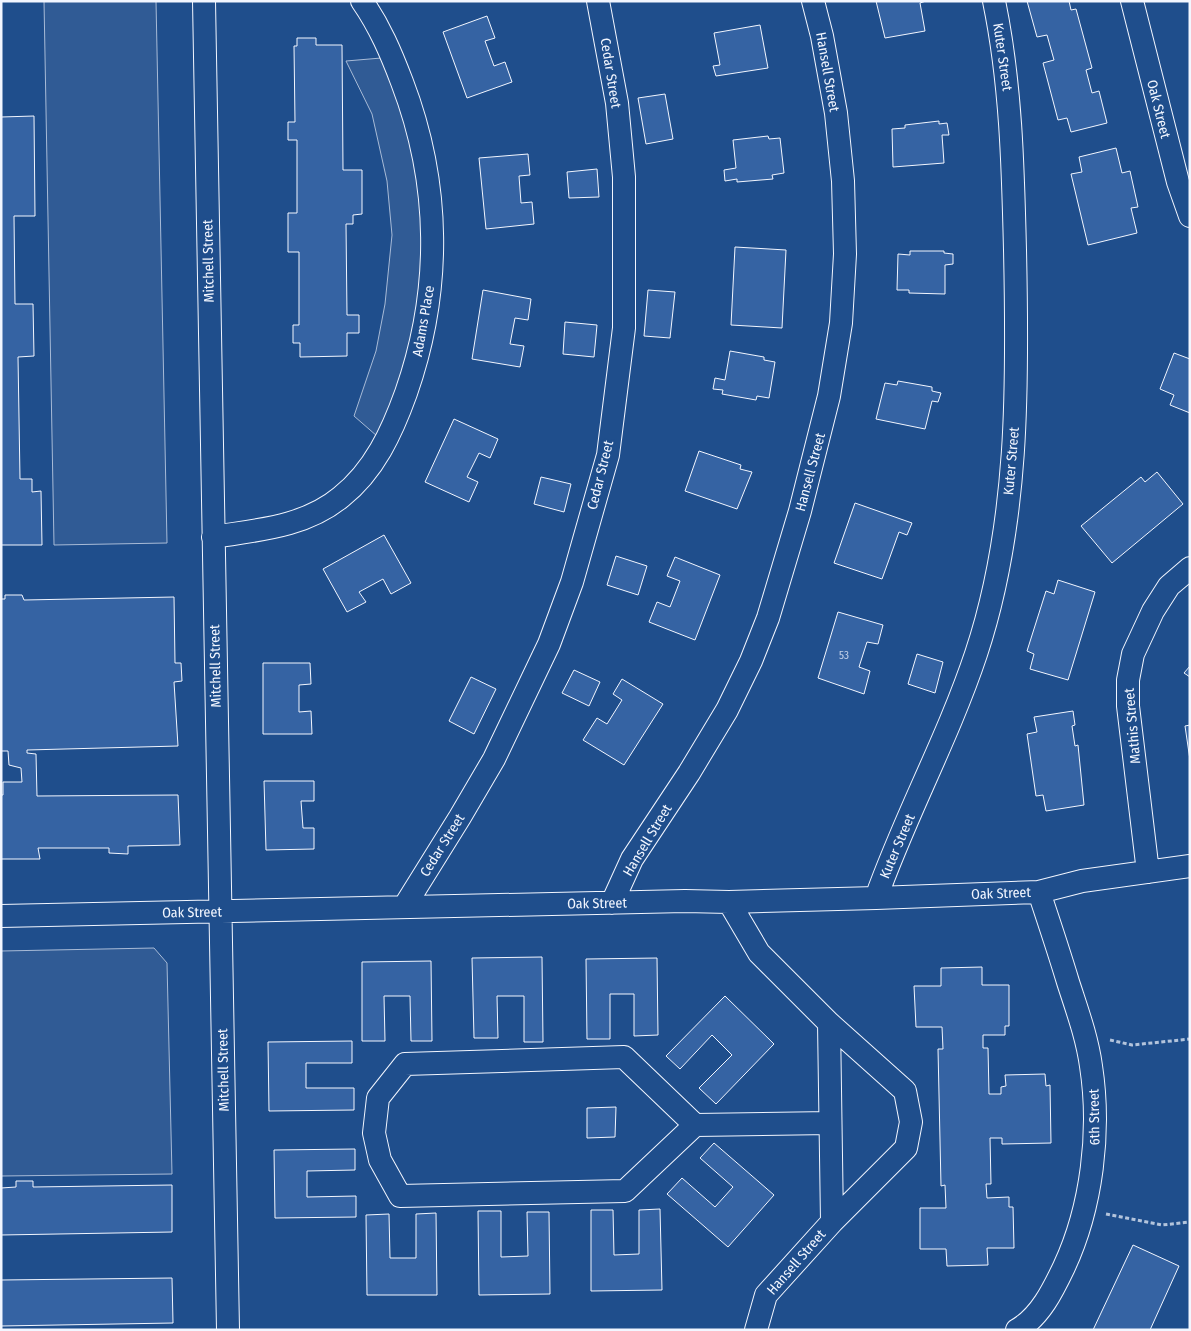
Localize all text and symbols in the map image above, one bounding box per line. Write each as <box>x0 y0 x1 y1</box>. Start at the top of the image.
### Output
street label: Kuter Street <box>989 22 1016 93</box>
street label: Hansell Street <box>812 31 843 114</box>
street label: Cedar Street <box>597 37 624 110</box>
street label: Oak Street <box>1143 78 1174 141</box>
street label: Mitchell Street <box>199 219 218 303</box>
street label: Adams Place <box>409 284 438 358</box>
street label: Kuter Street <box>1000 426 1023 496</box>
street label: Hansell Street <box>792 431 829 513</box>
street label: Cedar Street <box>584 438 617 511</box>
street label: Mitchell Street <box>206 624 225 708</box>
house number: 53 <box>839 649 849 662</box>
street label: Mathis Street <box>1121 687 1144 765</box>
street label: Hansell Street <box>619 801 676 879</box>
street label: Cedar Street <box>416 810 469 880</box>
street label: Kuter Street <box>876 811 919 881</box>
street label: Oak Street <box>971 884 1032 903</box>
street label: Oak Street <box>567 894 627 913</box>
street label: Oak Street <box>162 903 222 922</box>
street label: Mitchell Street <box>214 1028 233 1112</box>
street label: 6th Street <box>1085 1088 1103 1145</box>
street label: Hansell Street <box>763 1226 830 1298</box>

